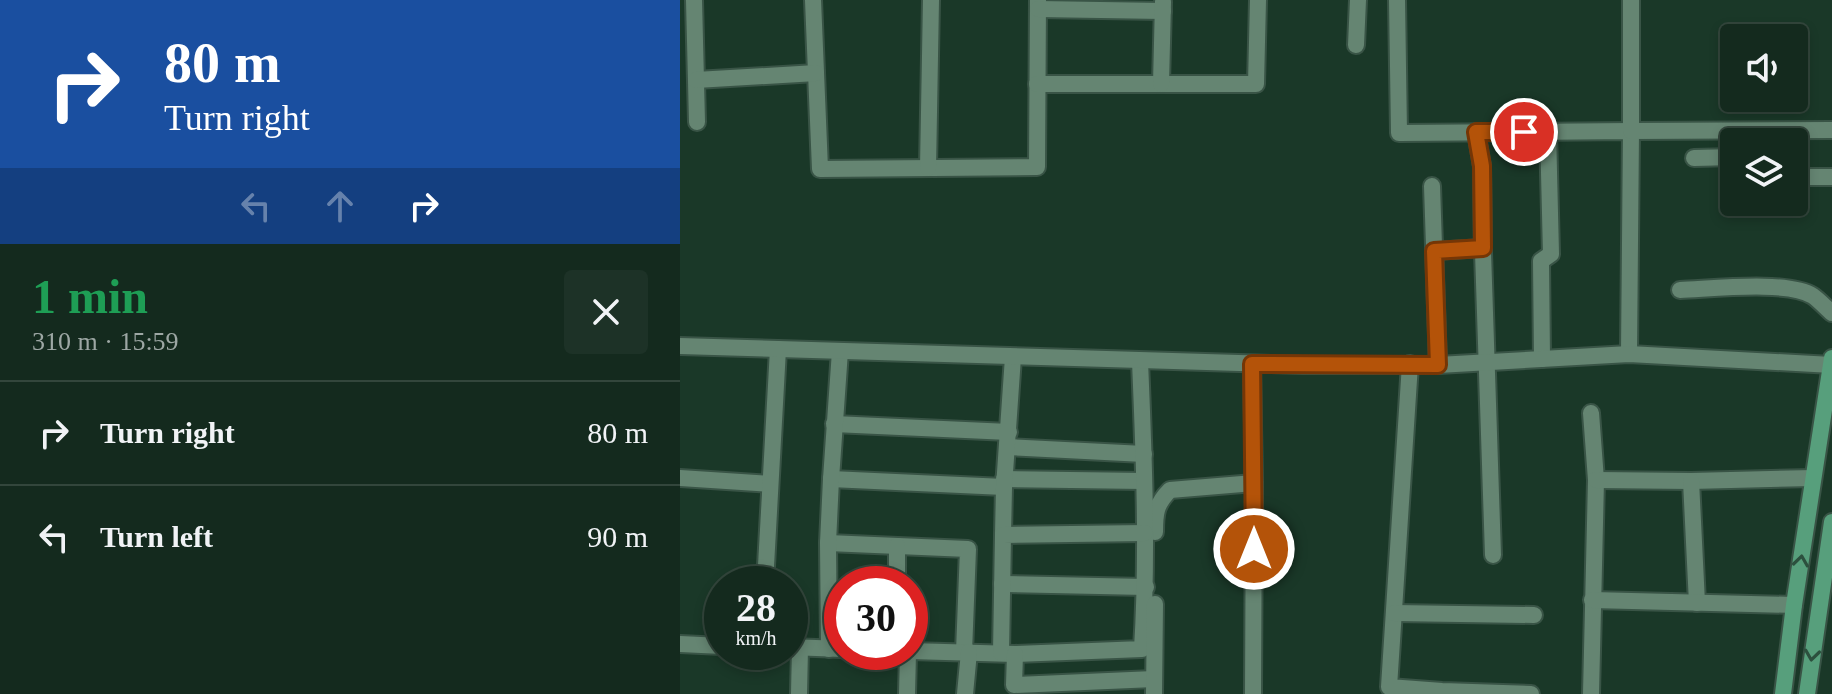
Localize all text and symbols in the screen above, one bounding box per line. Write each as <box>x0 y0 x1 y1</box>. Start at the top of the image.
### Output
map controls <box>1720 24 1808 216</box>
button: sound <box>1720 24 1808 112</box>
icon: right <box>32 32 136 136</box>
text: 80 m <box>164 32 281 94</box>
text: Turn right <box>164 98 310 138</box>
pin <box>1490 98 1558 166</box>
icon: arrive <box>1502 110 1546 154</box>
button: layers <box>1720 128 1808 216</box>
icon: left <box>234 184 278 228</box>
icon: ahead <box>318 184 362 228</box>
icon: right <box>402 184 446 228</box>
text: 1 min <box>32 270 148 323</box>
button: close <box>564 270 648 354</box>
text: 310 m · 15:59 <box>32 327 179 356</box>
icon: right <box>32 411 76 455</box>
text: Turn right <box>100 416 235 449</box>
text: 80 m <box>587 416 648 449</box>
position arrow <box>1212 507 1296 591</box>
icon: left <box>32 515 76 559</box>
text: Turn left <box>100 520 213 553</box>
text: 90 m <box>587 520 648 553</box>
one-way arrow <box>1792 554 1809 568</box>
speed limit sign: 30 <box>824 566 928 670</box>
text: 28 <box>736 585 776 630</box>
text: km/h <box>735 627 777 649</box>
one-way arrow <box>1804 648 1821 661</box>

